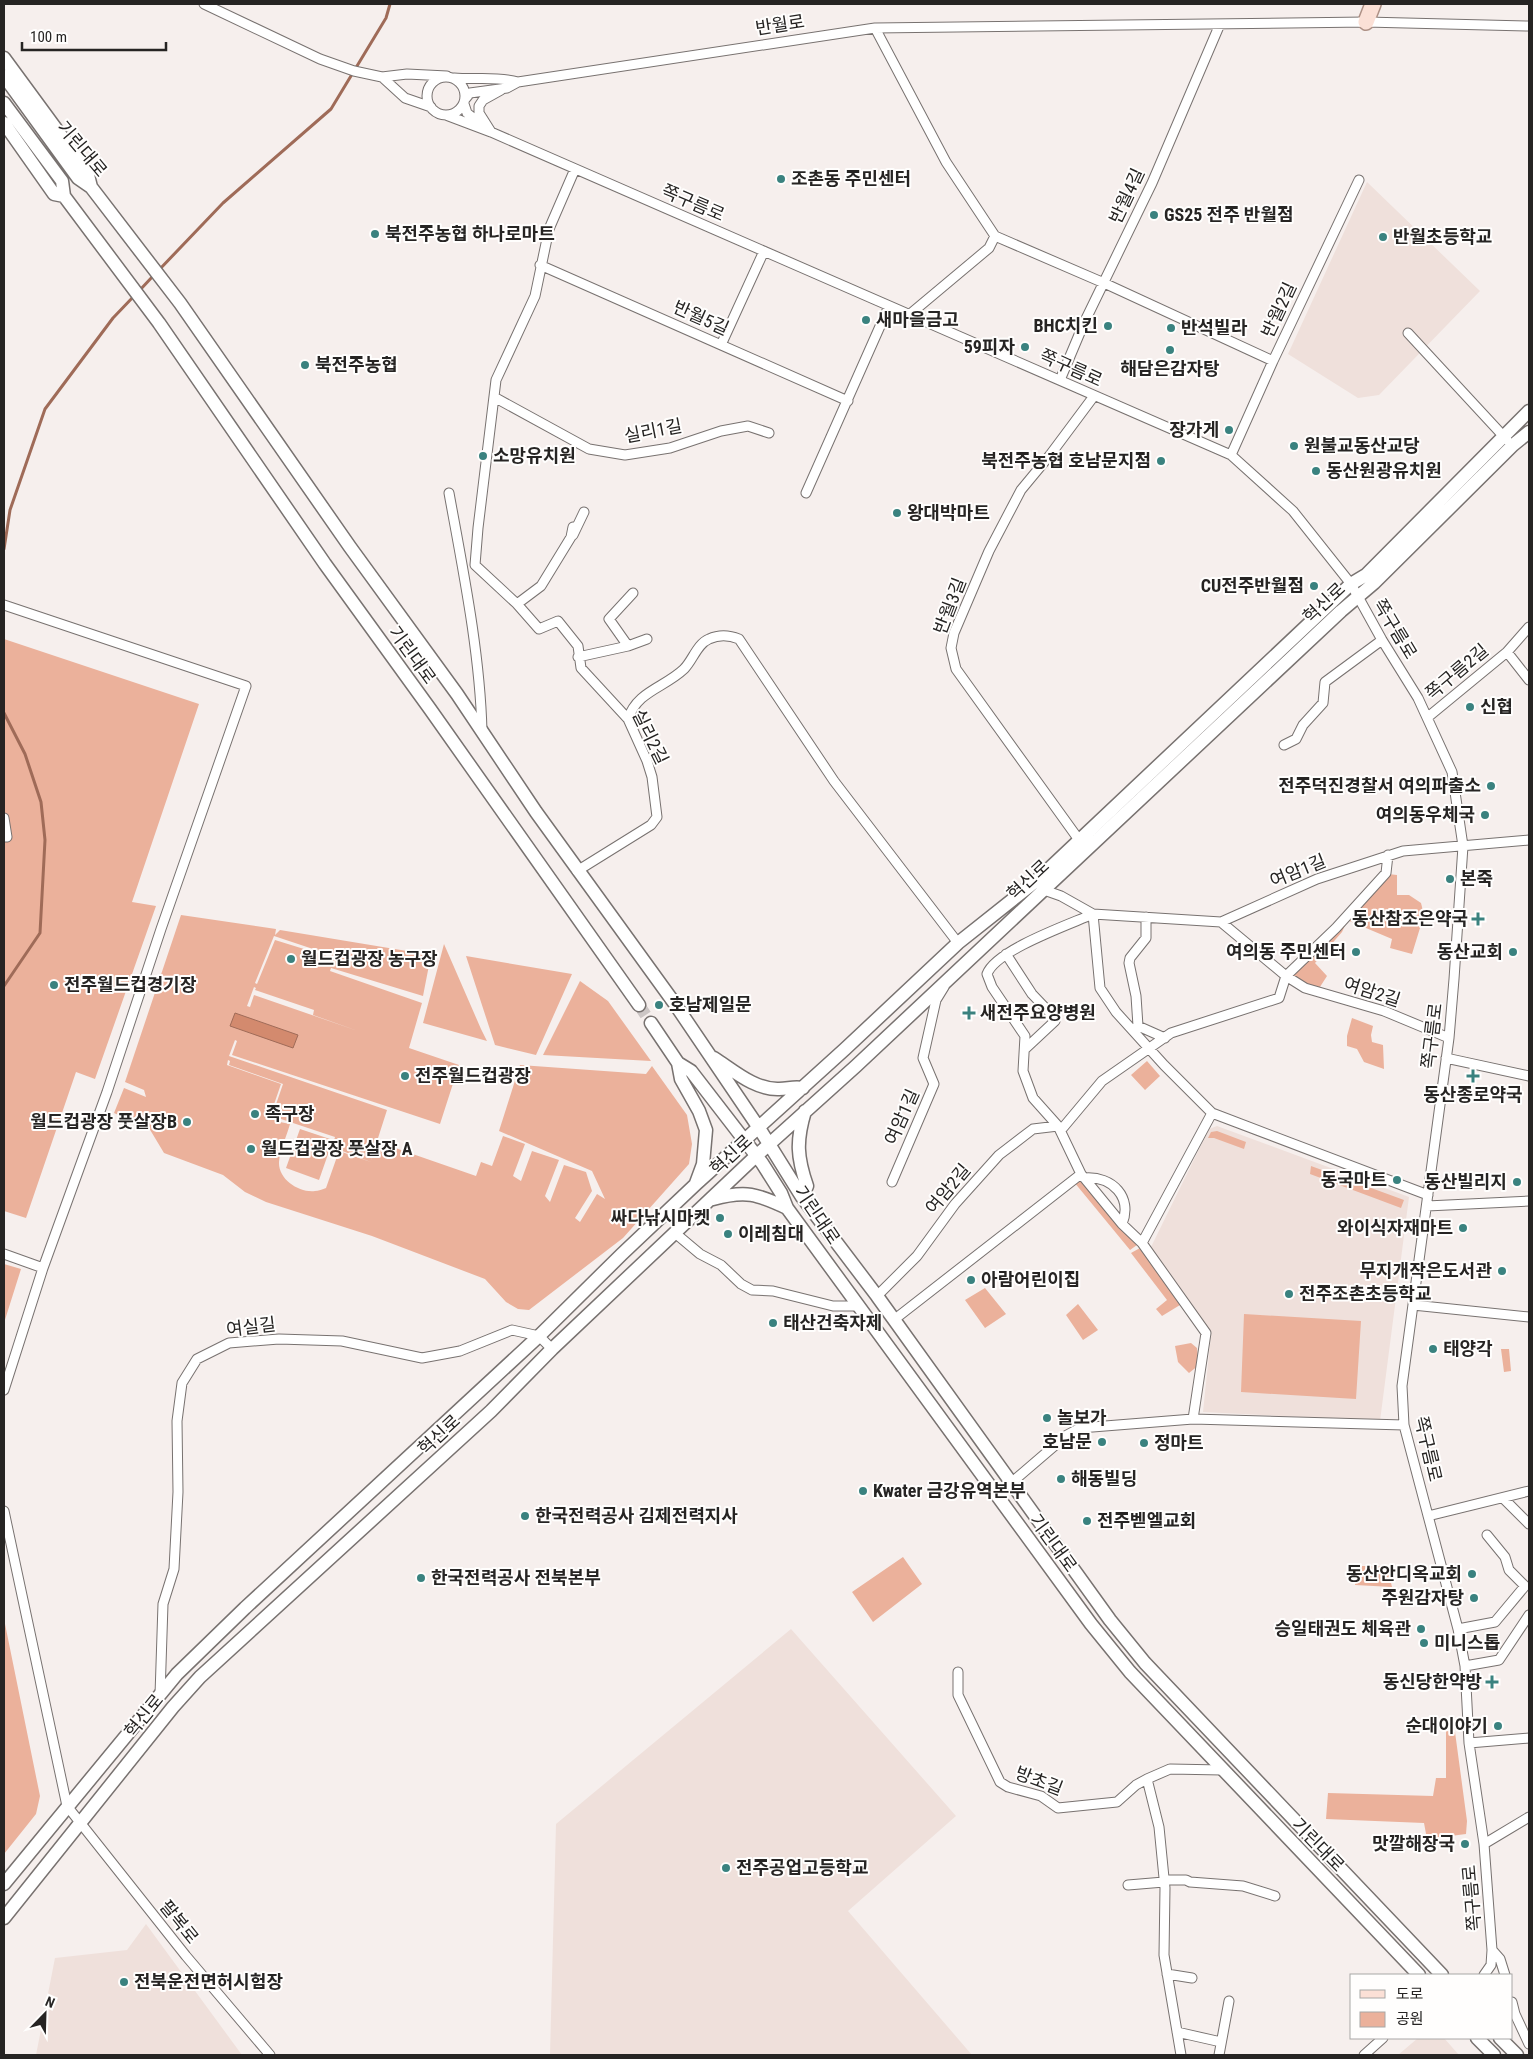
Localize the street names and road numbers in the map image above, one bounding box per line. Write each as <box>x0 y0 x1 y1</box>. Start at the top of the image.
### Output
street label: 반월로 <box>754 10 806 39</box>
street label: 기린대로 <box>53 117 112 181</box>
street label: 반월4길 <box>1105 165 1148 227</box>
street label: 쪽구름로 <box>659 180 728 225</box>
street label: 반월2길 <box>1257 279 1300 341</box>
street label: 반월5길 <box>670 296 732 339</box>
street label: 쪽구름로 <box>1037 344 1106 391</box>
street label: 실리1길 <box>622 415 684 446</box>
street label: 반월3길 <box>929 575 970 637</box>
street label: 혁신로 <box>1298 578 1349 627</box>
street label: 쪽구름로 <box>1369 595 1421 663</box>
street label: 기린대로 <box>384 622 440 688</box>
street label: 쪽구름2길 <box>1421 639 1492 704</box>
street label: 실리2길 <box>628 706 673 768</box>
street label: 여암1길 <box>1267 850 1329 891</box>
street label: 혁신로 <box>1002 855 1053 904</box>
street label: 여암2길 <box>1341 972 1403 1011</box>
street label: 쪽구름로 <box>1417 1002 1446 1070</box>
street label: 여암1길 <box>880 1086 923 1148</box>
street label: 혁신로 <box>705 1130 756 1179</box>
street label: 여암2길 <box>921 1159 974 1218</box>
street label: 기린대로 <box>790 1181 845 1248</box>
street label: 여실길 <box>225 1313 277 1340</box>
street label: 혁신로 <box>413 1410 464 1459</box>
street label: 쪽구름로 <box>1411 1414 1446 1484</box>
street label: 기린대로 <box>1025 1510 1081 1576</box>
street label: 혁신로 <box>120 1690 167 1742</box>
street label: 방초길 <box>1012 1762 1066 1799</box>
street label: 기린대로 <box>1288 1814 1349 1876</box>
street label: 쪽구름로 <box>1458 1864 1485 1932</box>
street label: 팔복로 <box>156 1896 203 1948</box>

